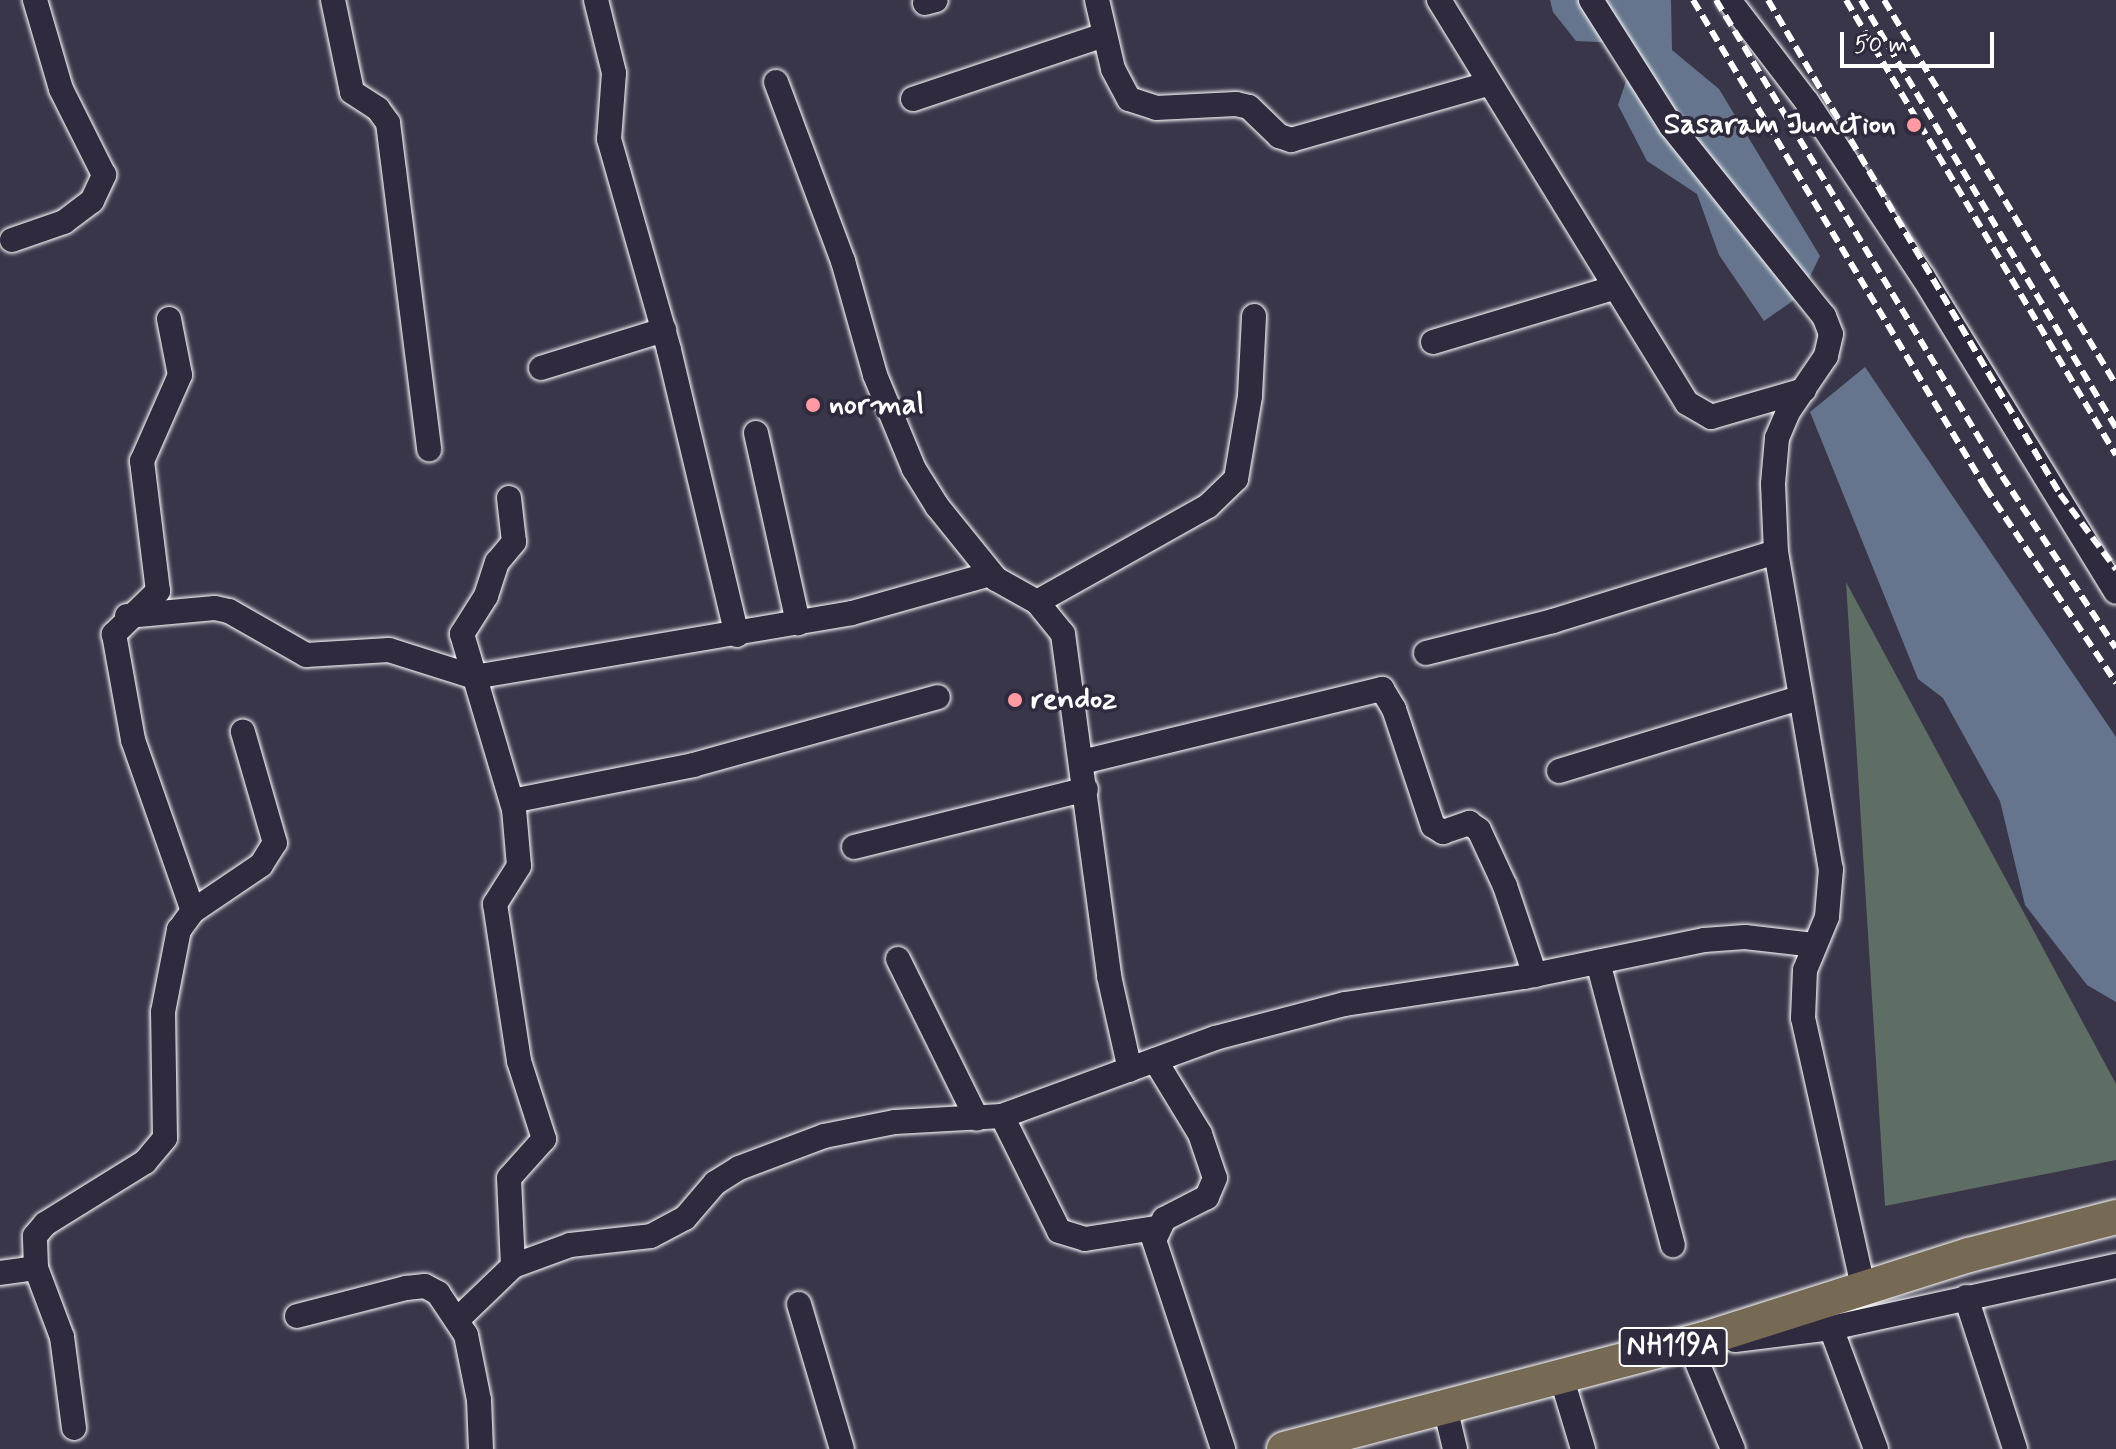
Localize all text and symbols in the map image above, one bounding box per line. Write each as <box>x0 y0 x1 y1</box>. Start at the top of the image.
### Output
scale bar <box>1844 16 1998 66</box>
text: 50 m <box>1854 30 1908 61</box>
place label: Sasaram Junction <box>1668 107 1896 143</box>
marker: Sasaram Junction <box>1903 114 1925 136</box>
place label: normal <box>829 387 924 423</box>
marker: normal <box>804 396 822 414</box>
place label: rendoz <box>1031 682 1117 718</box>
marker: rendoz <box>1006 691 1024 709</box>
road number: NH119A <box>1617 1323 1729 1371</box>

